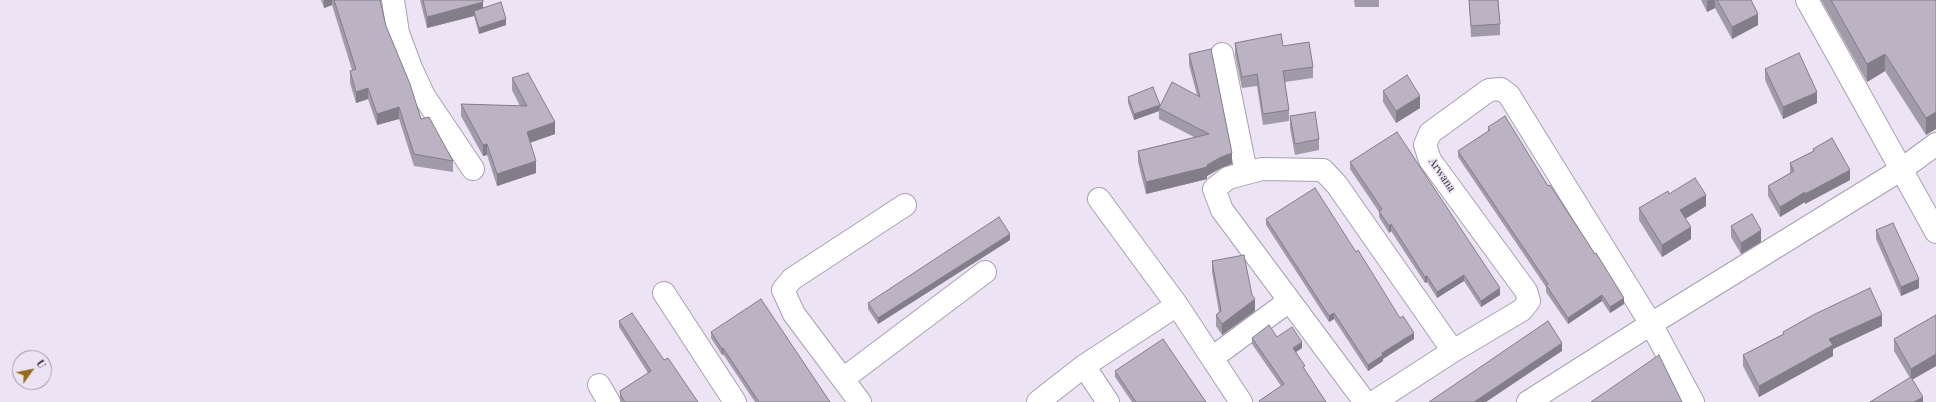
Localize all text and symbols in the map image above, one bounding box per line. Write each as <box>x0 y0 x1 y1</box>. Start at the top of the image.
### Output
street label: Arwana <box>1426 156 1458 194</box>
north arrow <box>12 350 52 390</box>
text: U <box>33 356 50 371</box>

